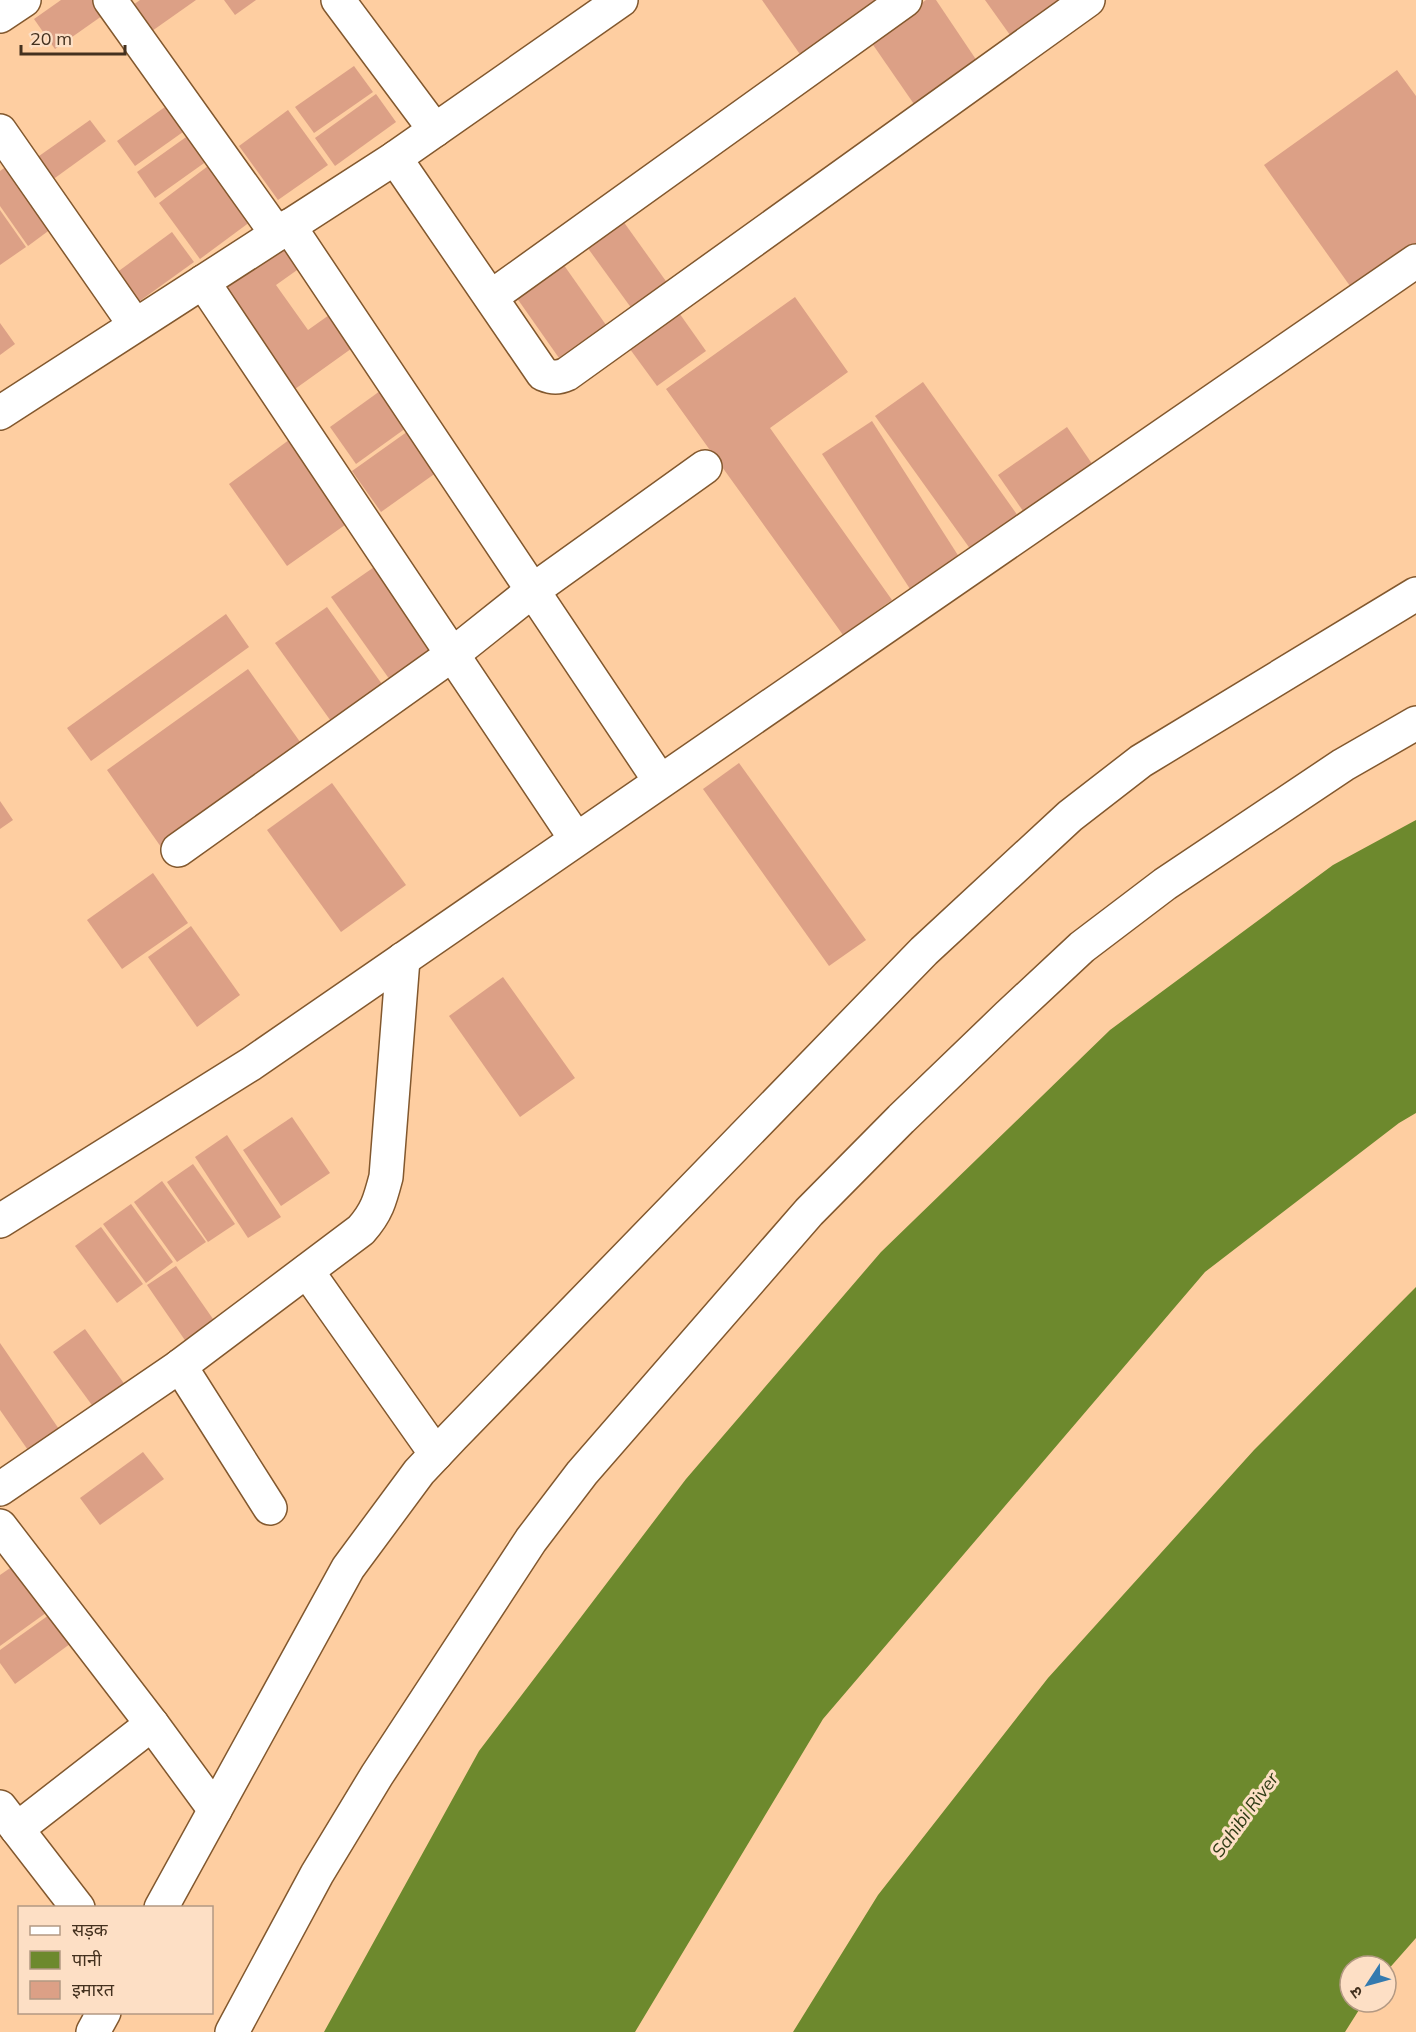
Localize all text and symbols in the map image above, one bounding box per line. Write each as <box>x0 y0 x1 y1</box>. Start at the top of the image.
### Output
scale bar <box>21 18 124 56</box>
text: 20 m <box>30 27 72 50</box>
water label: Sahibi River <box>1206 1767 1284 1862</box>
legend <box>18 1906 213 2014</box>
text: सड़क <box>72 1918 109 1941</box>
text: पानी <box>72 1948 102 1971</box>
north arrow <box>1338 1954 1398 2014</box>
text: इमारत <box>72 1978 115 2001</box>
text: उ <box>1345 1983 1367 2002</box>

